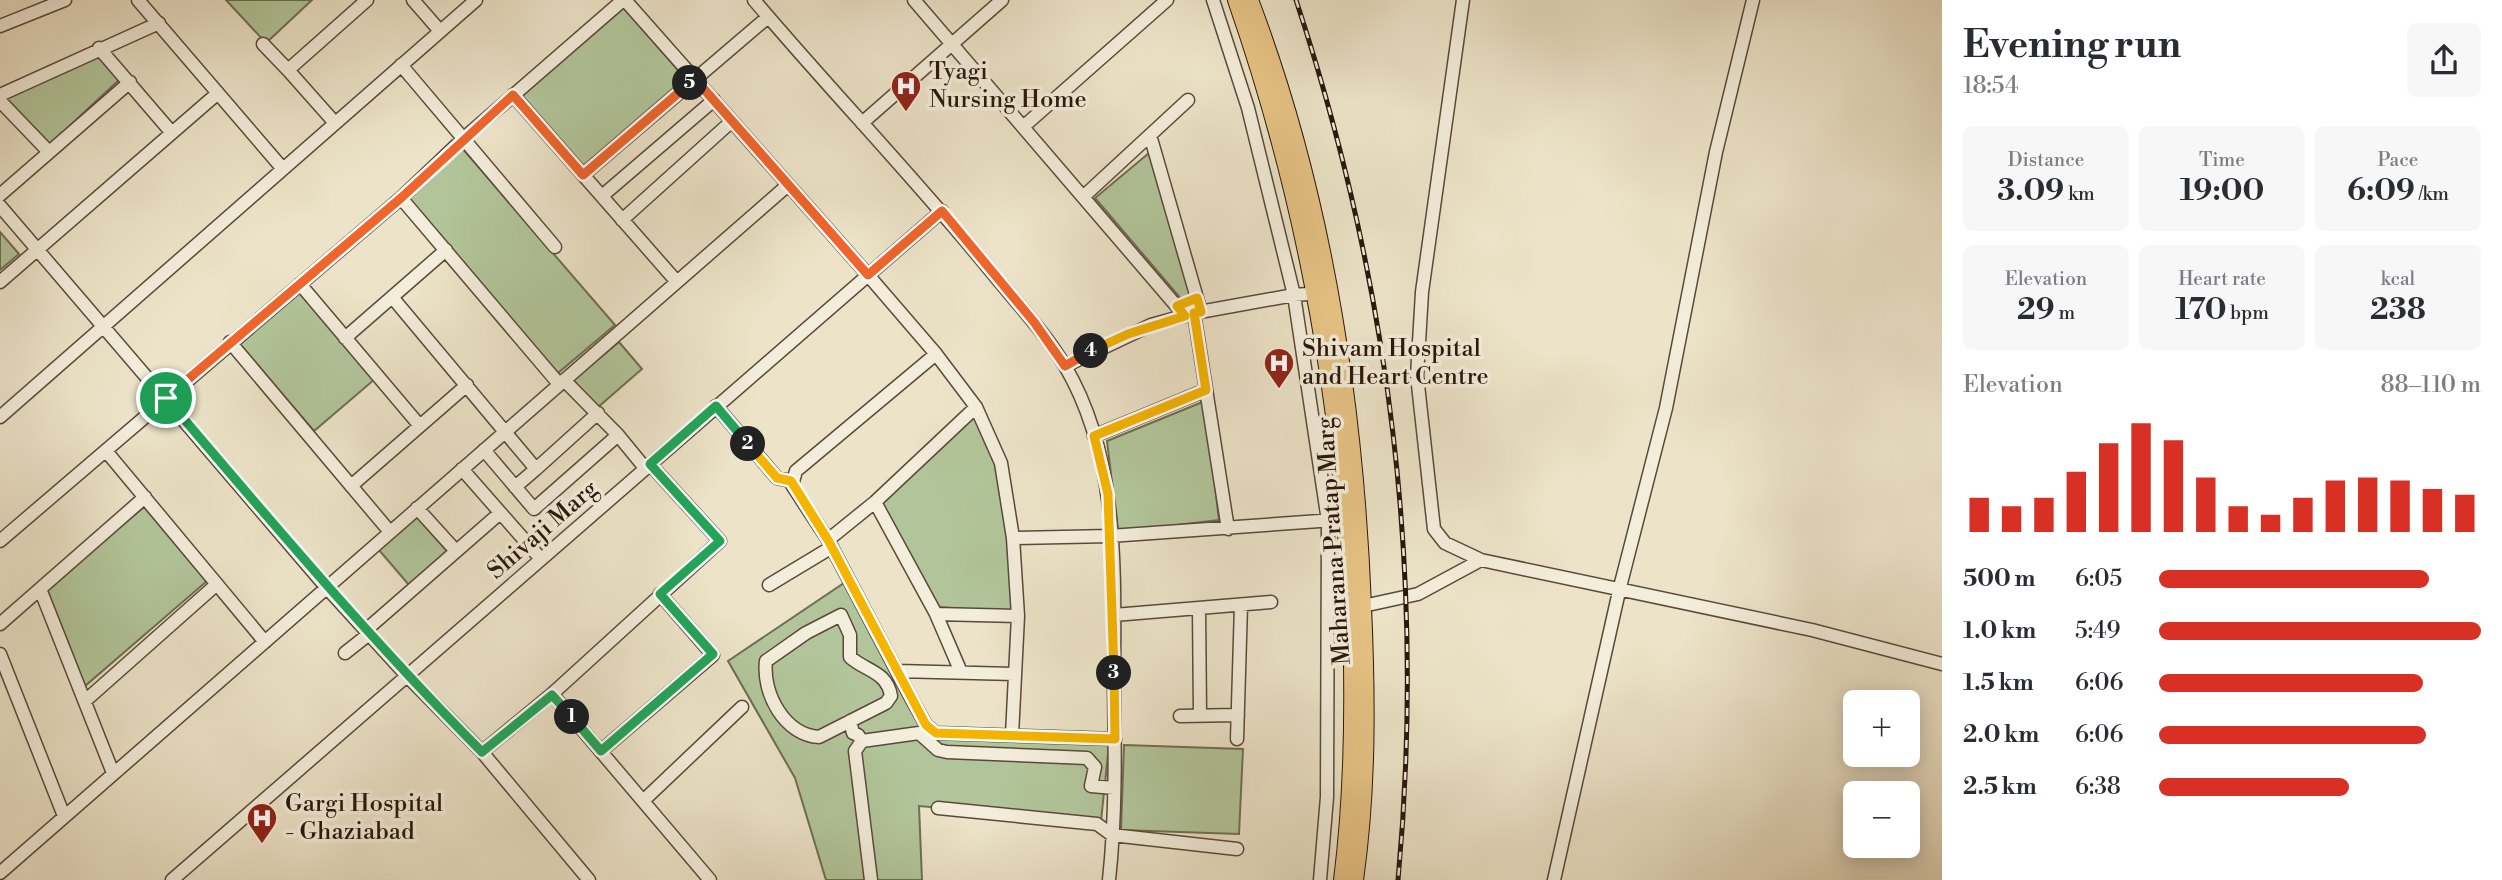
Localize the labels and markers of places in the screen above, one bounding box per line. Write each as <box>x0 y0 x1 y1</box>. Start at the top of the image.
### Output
place label: Tyagi Nursing Home <box>929 57 1087 115</box>
pin: 5 <box>672 66 708 100</box>
hospital icon: Tyagi Nursing Home <box>889 69 923 113</box>
pin: 4 <box>1074 334 1108 368</box>
place label: Shivam Hospital and Heart Centre <box>1302 334 1489 392</box>
hospital icon: Shivam Hospital and Heart Centre <box>1262 346 1296 390</box>
pin <box>136 368 196 428</box>
pin: 2 <box>730 426 766 462</box>
pin: 3 <box>1096 656 1132 690</box>
pin: 1 <box>554 700 590 734</box>
place label: Gargi Hospital - Ghaziabad <box>285 789 443 847</box>
hospital icon: Gargi Hospital - Ghaziabad <box>245 801 279 845</box>

